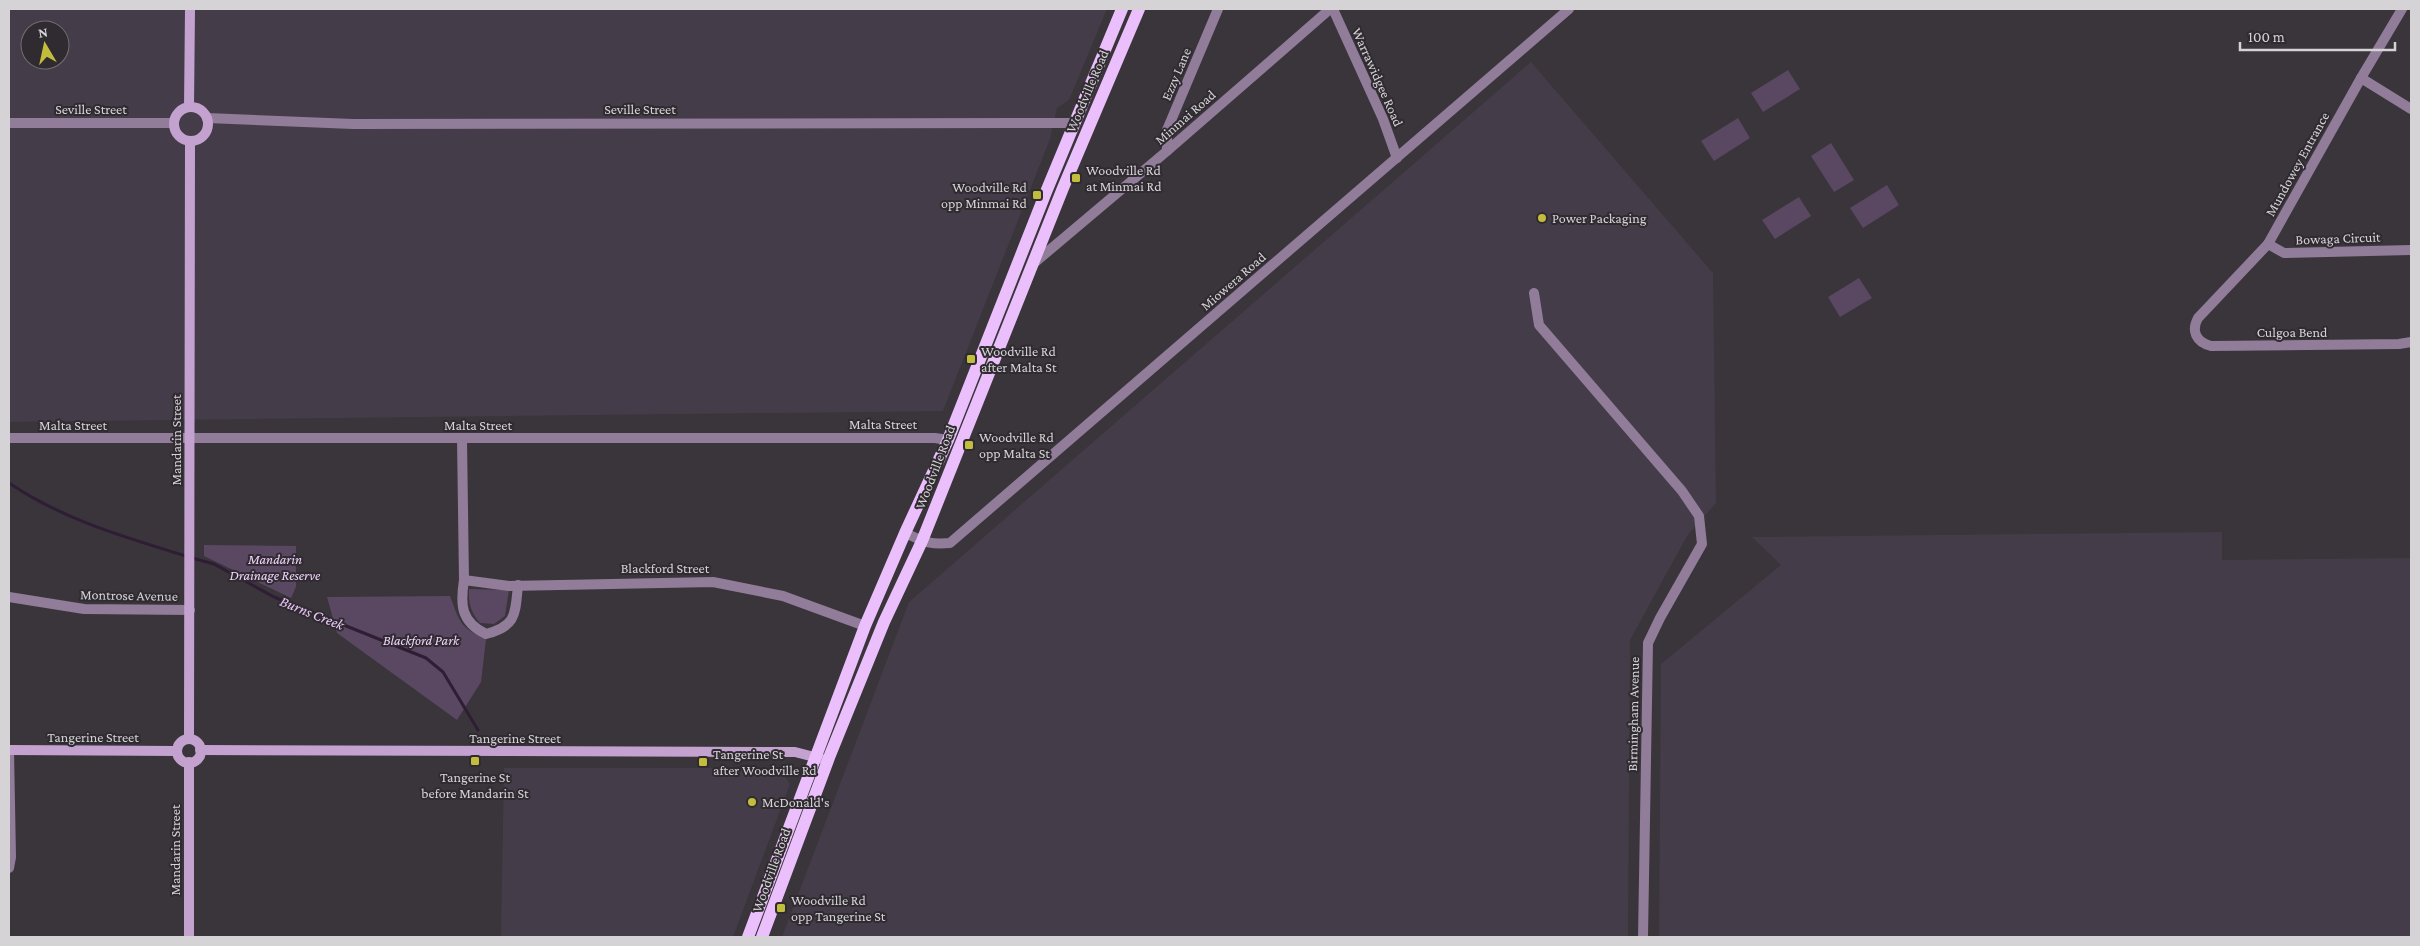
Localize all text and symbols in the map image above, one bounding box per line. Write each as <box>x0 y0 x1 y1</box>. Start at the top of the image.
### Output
north arrow <box>20 20 70 70</box>
scale bar <box>2240 20 2395 52</box>
text: N <box>37 23 49 41</box>
street label: Warrawidgee Road <box>1349 25 1407 129</box>
text: 100 m <box>2248 29 2285 45</box>
street label: Ezzy Lane <box>1158 45 1194 103</box>
street label: Woodville Road <box>1062 47 1112 135</box>
street label: Minmai Road <box>1151 86 1219 148</box>
street label: Seville Street <box>55 101 127 117</box>
street label: Seville Street <box>604 101 676 117</box>
street label: Mundowey Entrance <box>2262 109 2332 219</box>
place label: Woodville Rd at Minmai Rd <box>1086 162 1162 194</box>
marker: Woodville Rd at Minmai Rd <box>1070 172 1082 184</box>
place label: Woodville Rd opp Minmai Rd <box>941 179 1028 211</box>
marker: Woodville Rd opp Minmai Rd <box>1031 189 1043 201</box>
place label: Power Packaging <box>1552 210 1647 226</box>
marker: Power Packaging <box>1536 212 1548 224</box>
street label: Bowaga Circuit <box>2295 229 2381 247</box>
street label: Miowera Road <box>1197 248 1269 314</box>
street label: Culgoa Bend <box>2257 324 2328 340</box>
place label: Woodville Rd after Malta St <box>981 343 1057 375</box>
marker: Woodville Rd after Malta St <box>965 353 977 365</box>
street label: Mandarin Street <box>168 394 184 486</box>
street label: Malta Street <box>849 416 917 432</box>
street label: Malta Street <box>39 417 107 433</box>
street label: Malta Street <box>444 417 512 433</box>
street label: Woodville Road <box>912 422 958 511</box>
place label: Woodville Rd opp Malta St <box>979 429 1054 461</box>
marker: Woodville Rd opp Malta St <box>963 439 975 451</box>
park label: Mandarin Drainage Reserve <box>230 551 321 583</box>
street label: Blackford Street <box>621 560 710 576</box>
street label: Montrose Avenue <box>80 586 178 604</box>
water label: Burns Creek <box>278 593 348 634</box>
park label: Blackford Park <box>383 632 460 648</box>
street label: Birmingham Avenue <box>1624 657 1642 771</box>
street label: Tangerine Street <box>47 729 139 745</box>
street label: Tangerine Street <box>469 730 561 746</box>
place label: Tangerine St after Woodville Rd <box>713 746 817 778</box>
marker: Tangerine St before Mandarin St <box>469 755 481 767</box>
marker: Tangerine St after Woodville Rd <box>697 756 709 768</box>
place label: Tangerine St before Mandarin St <box>421 769 529 801</box>
place label: McDonald's <box>762 794 829 810</box>
marker: McDonald's <box>746 796 758 808</box>
street label: Mandarin Street <box>167 804 183 896</box>
street label: Woodville Road <box>748 825 794 914</box>
place label: Woodville Rd opp Tangerine St <box>791 892 886 924</box>
marker: Woodville Rd opp Tangerine St <box>775 902 787 914</box>

